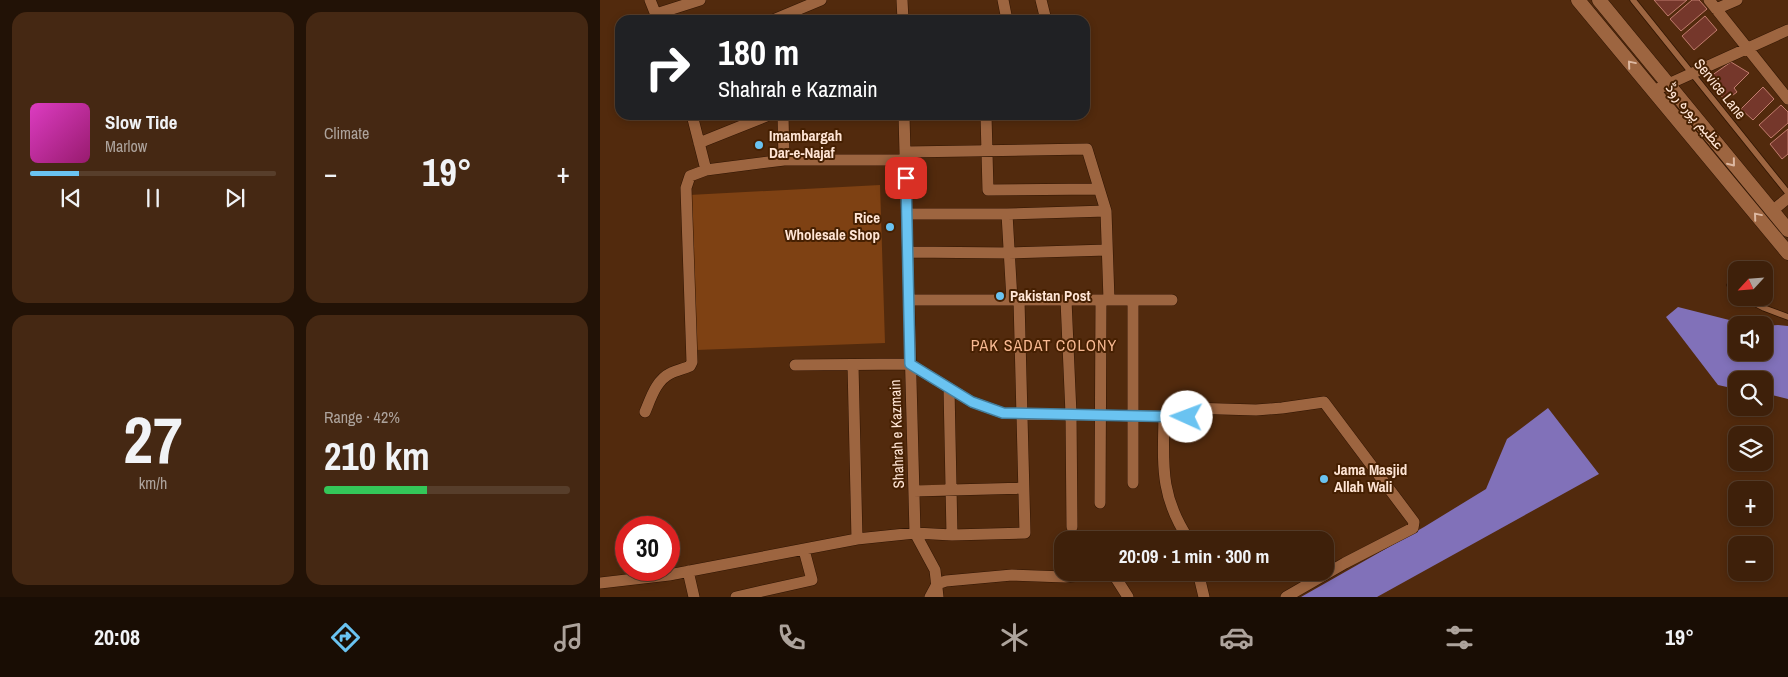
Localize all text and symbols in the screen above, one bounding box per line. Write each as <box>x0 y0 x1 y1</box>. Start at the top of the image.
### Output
text: 180 m <box>718 29 799 76</box>
icon: right <box>635 35 700 100</box>
street label: Service Lane <box>1689 54 1751 124</box>
one-way arrow <box>1628 61 1636 70</box>
text: Shahrah e Kazmain <box>718 74 877 104</box>
street label: عظیم پورہ روڈ <box>1661 78 1730 154</box>
text: Slow Tide <box>105 109 177 135</box>
text: Climate <box>324 122 369 144</box>
place label: Imambargah Dar-e-Najaf <box>769 125 842 163</box>
text: Marlow <box>105 135 147 157</box>
marker: Imambargah Dar-e-Najaf <box>753 139 765 151</box>
text: 19° <box>422 147 472 198</box>
text: − <box>324 154 337 192</box>
text: + <box>557 154 570 192</box>
pin <box>885 157 927 199</box>
one-way arrow <box>1726 157 1735 166</box>
icon: arrive <box>892 164 920 192</box>
icon: previous <box>57 184 85 212</box>
icon: pause <box>139 184 167 212</box>
icon: next <box>221 184 249 212</box>
place label: Rice Wholesale Shop <box>785 207 880 245</box>
one-way arrow <box>1754 212 1763 221</box>
marker: Rice Wholesale Shop <box>884 221 896 233</box>
north arrow <box>1728 261 1772 306</box>
map controls <box>1728 261 1773 581</box>
place label: Pakistan Post <box>1010 285 1091 306</box>
marker: Pakistan Post <box>994 290 1006 302</box>
button: sound <box>1728 316 1773 361</box>
district label: PAK SADAT COLONY <box>971 334 1117 356</box>
button: search <box>1728 371 1773 416</box>
street label: Shahrah e Kazmain <box>884 379 909 489</box>
position arrow <box>1160 390 1212 442</box>
text: 27 <box>123 396 183 483</box>
text: Range · 42% <box>324 406 400 428</box>
button: layers <box>1728 426 1773 471</box>
text: 210 km <box>324 431 430 482</box>
place label: Jama Masjid Allah Wali <box>1334 459 1407 497</box>
text: km/h <box>139 472 167 494</box>
marker: Jama Masjid Allah Wali <box>1318 473 1330 485</box>
button: + <box>1728 481 1773 526</box>
speed limit sign: 30 <box>615 516 680 581</box>
button: − <box>1728 536 1773 581</box>
text: 20:09 · 1 min · 300 m <box>1119 543 1269 569</box>
icon: directions <box>328 620 363 655</box>
icon: music <box>551 620 586 655</box>
icon: phone <box>774 620 809 655</box>
icon: climate <box>997 620 1032 655</box>
icon: car <box>1219 620 1254 655</box>
icon: filters <box>1442 620 1477 655</box>
text: 20:08 <box>94 622 140 652</box>
text: 19° <box>1665 622 1694 652</box>

